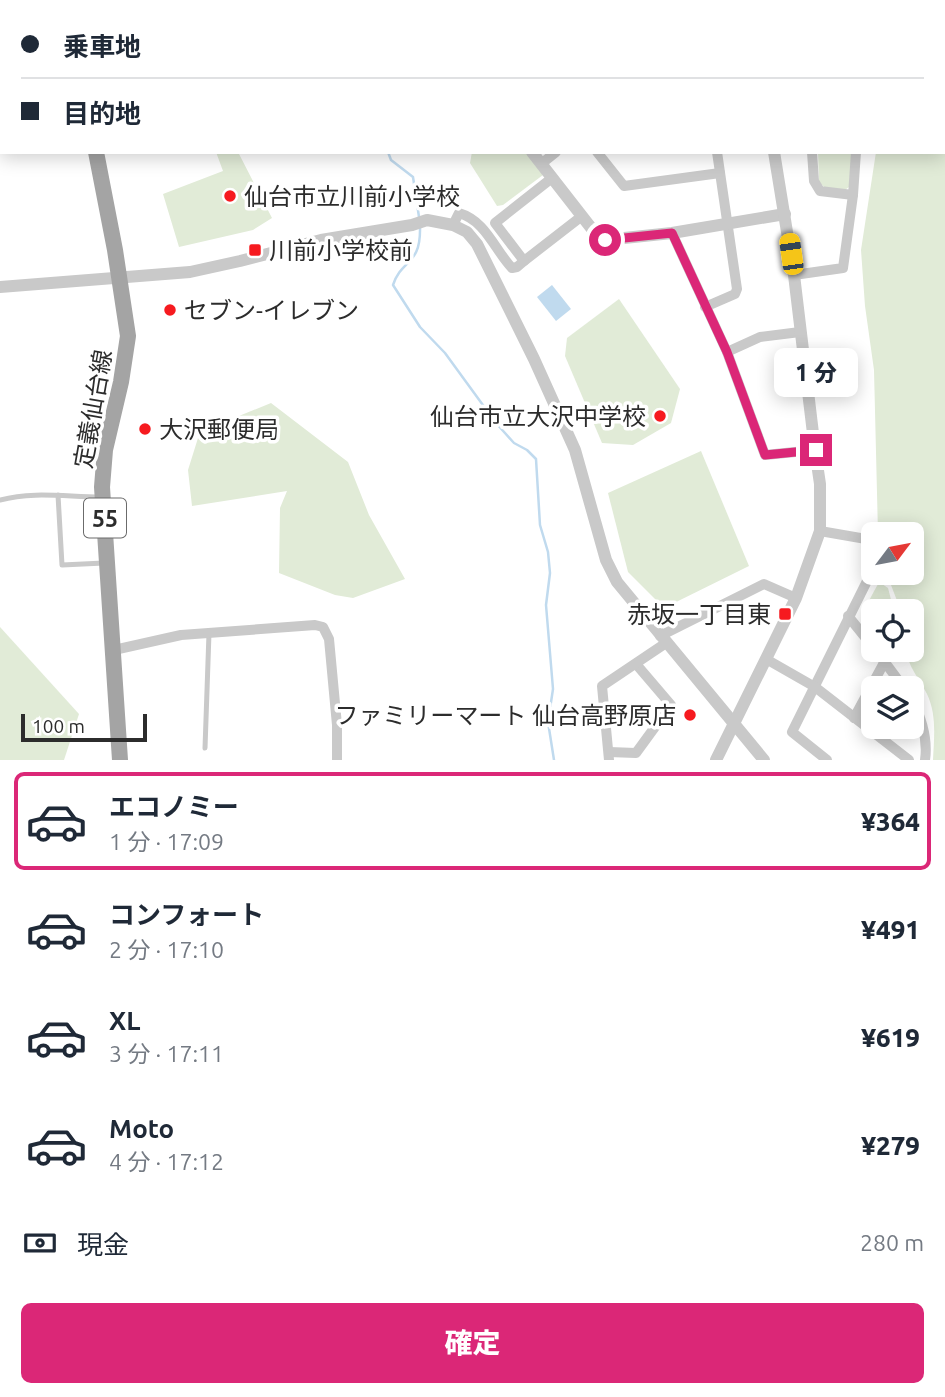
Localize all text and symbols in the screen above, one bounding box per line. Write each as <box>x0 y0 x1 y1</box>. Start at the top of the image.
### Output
text: 乗車地 <box>63 32 141 61</box>
text: 目的地 <box>63 99 141 128</box>
place label: 仙台市立川前小学校 <box>244 183 460 210</box>
marker: 仙台市立川前小学校 <box>222 188 238 204</box>
route start <box>589 224 621 256</box>
car <box>778 232 805 276</box>
place label: 川前小学校前 <box>269 237 413 264</box>
marker: 川前小学校前 <box>247 242 263 258</box>
place label: セブン-イレブン <box>184 297 359 324</box>
marker: セブン-イレブン <box>162 302 178 318</box>
street label: 定義仙台線 <box>69 348 117 470</box>
callout: 1 分 <box>774 349 858 398</box>
text: 1 分 <box>795 360 837 385</box>
place label: 仙台市立大沢中学校 <box>430 403 646 430</box>
marker: 仙台市立大沢中学校 <box>652 408 668 424</box>
place label: 大沢郵便局 <box>159 416 279 443</box>
marker: 大沢郵便局 <box>137 421 153 437</box>
route end <box>800 434 832 466</box>
road number: 55 <box>84 498 126 538</box>
north arrow <box>861 522 924 584</box>
map controls <box>861 522 924 739</box>
button: locate <box>861 599 924 662</box>
place label: 赤坂一丁目東 <box>627 601 771 628</box>
marker: 赤坂一丁目東 <box>777 606 793 622</box>
button: layers <box>861 676 924 739</box>
place label: ファミリーマート 仙台高野原店 <box>335 702 676 729</box>
marker: ファミリーマート 仙台高野原店 <box>682 707 698 723</box>
scale bar <box>21 711 147 743</box>
text: 100 m <box>32 715 85 737</box>
icon: car <box>25 790 88 853</box>
text: エコノミー <box>109 792 239 821</box>
text: ¥364 <box>861 807 920 836</box>
text: 1 分 · 17:09 <box>109 829 224 854</box>
icon: car <box>25 898 88 961</box>
text: コンフォート <box>109 900 264 929</box>
text: ¥491 <box>861 915 920 944</box>
text: 2 分 · 17:10 <box>109 937 224 962</box>
icon: car <box>25 1006 88 1069</box>
text: XL <box>109 1006 140 1035</box>
text: ¥619 <box>861 1023 920 1052</box>
text: 3 分 · 17:11 <box>109 1041 224 1066</box>
icon: car <box>25 1114 88 1177</box>
text: Moto <box>109 1114 174 1143</box>
text: ¥279 <box>861 1131 920 1160</box>
text: 4 分 · 17:12 <box>109 1149 224 1174</box>
icon: cash <box>21 1224 59 1262</box>
text: 現金 <box>77 1230 129 1259</box>
text: 280 m <box>860 1230 924 1255</box>
button: 確定 <box>21 1303 924 1383</box>

